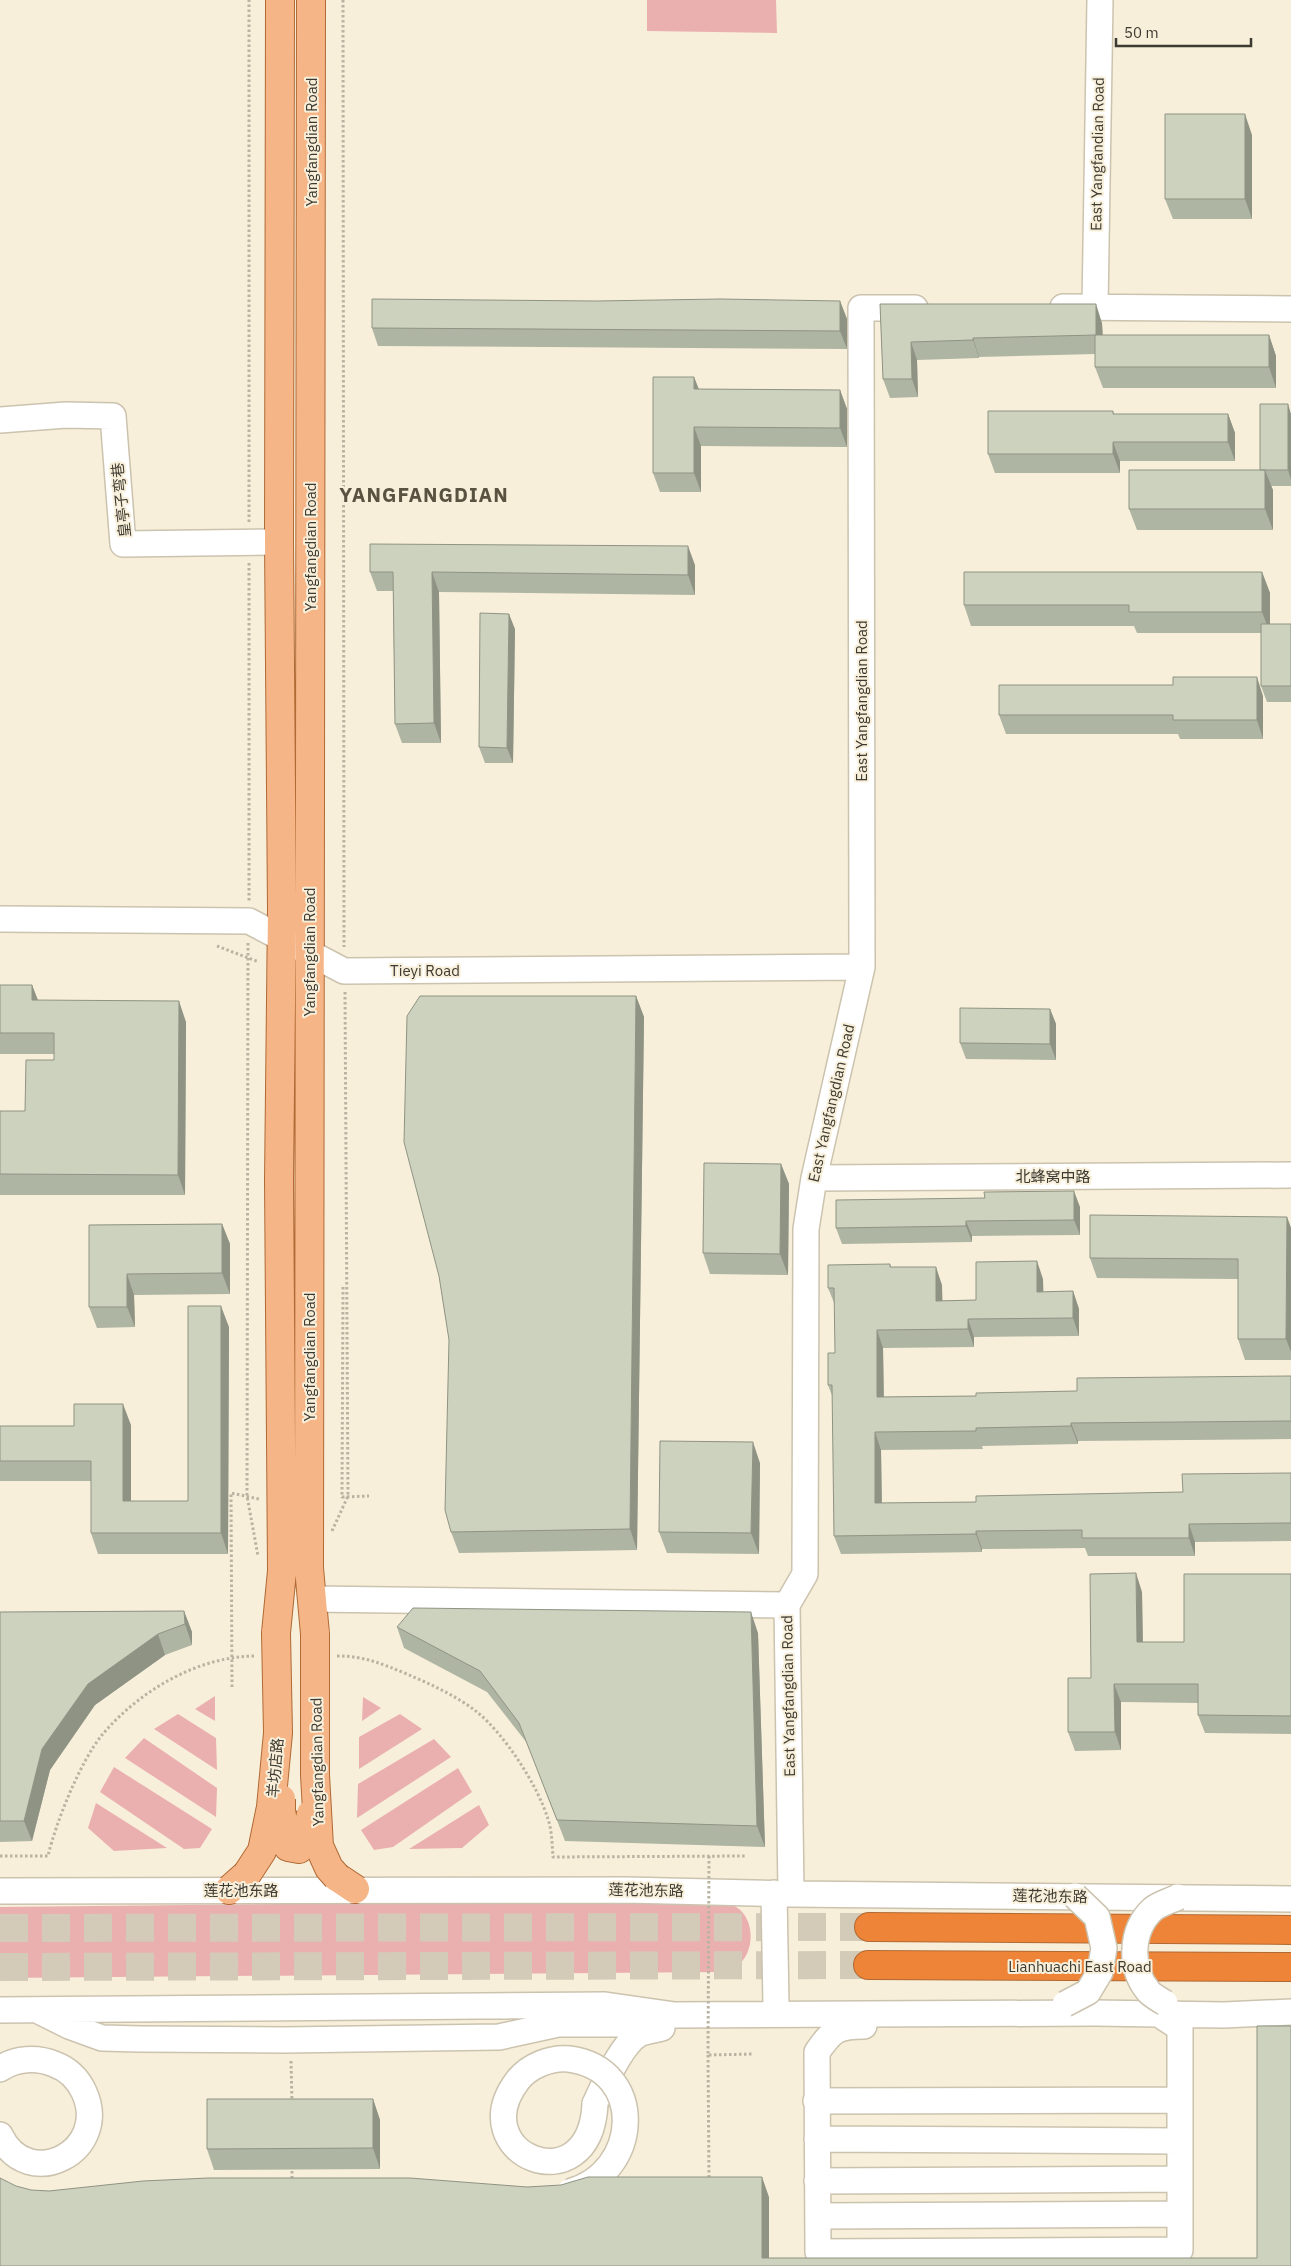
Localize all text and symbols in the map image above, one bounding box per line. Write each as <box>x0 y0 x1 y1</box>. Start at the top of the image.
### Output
scale bar <box>1116 15 1251 47</box>
text: 50 m <box>1124 23 1159 42</box>
street label: East Yangfandian Road <box>1086 77 1108 231</box>
street label: Yangfangdian Road <box>302 78 321 206</box>
street label: 皇亭子弯巷 <box>108 462 134 538</box>
district label: YANGFANGDIAN <box>339 481 509 508</box>
street label: Yangfangdian Road <box>301 483 320 611</box>
street label: East Yangfangdian Road <box>852 620 871 782</box>
street label: Yangfangdian Road <box>300 888 319 1016</box>
street label: Tieyi Road <box>390 961 460 980</box>
street label: East Yangfangdian Road <box>804 1022 858 1184</box>
street label: 北蜂窝中路 <box>1015 1167 1091 1186</box>
street label: Yangfangdian Road <box>300 1293 319 1421</box>
street label: East Yangfangdian Road <box>777 1615 799 1777</box>
street label: Yangfangdian Road <box>306 1697 328 1827</box>
street label: 羊坊店路 <box>263 1737 287 1799</box>
street label: 莲花池东路 <box>608 1880 684 1900</box>
street label: 莲花池东路 <box>203 1881 279 1900</box>
street label: 莲花池东路 <box>1012 1886 1088 1906</box>
street label: Lianhuachi East Road <box>1008 1957 1152 1976</box>

